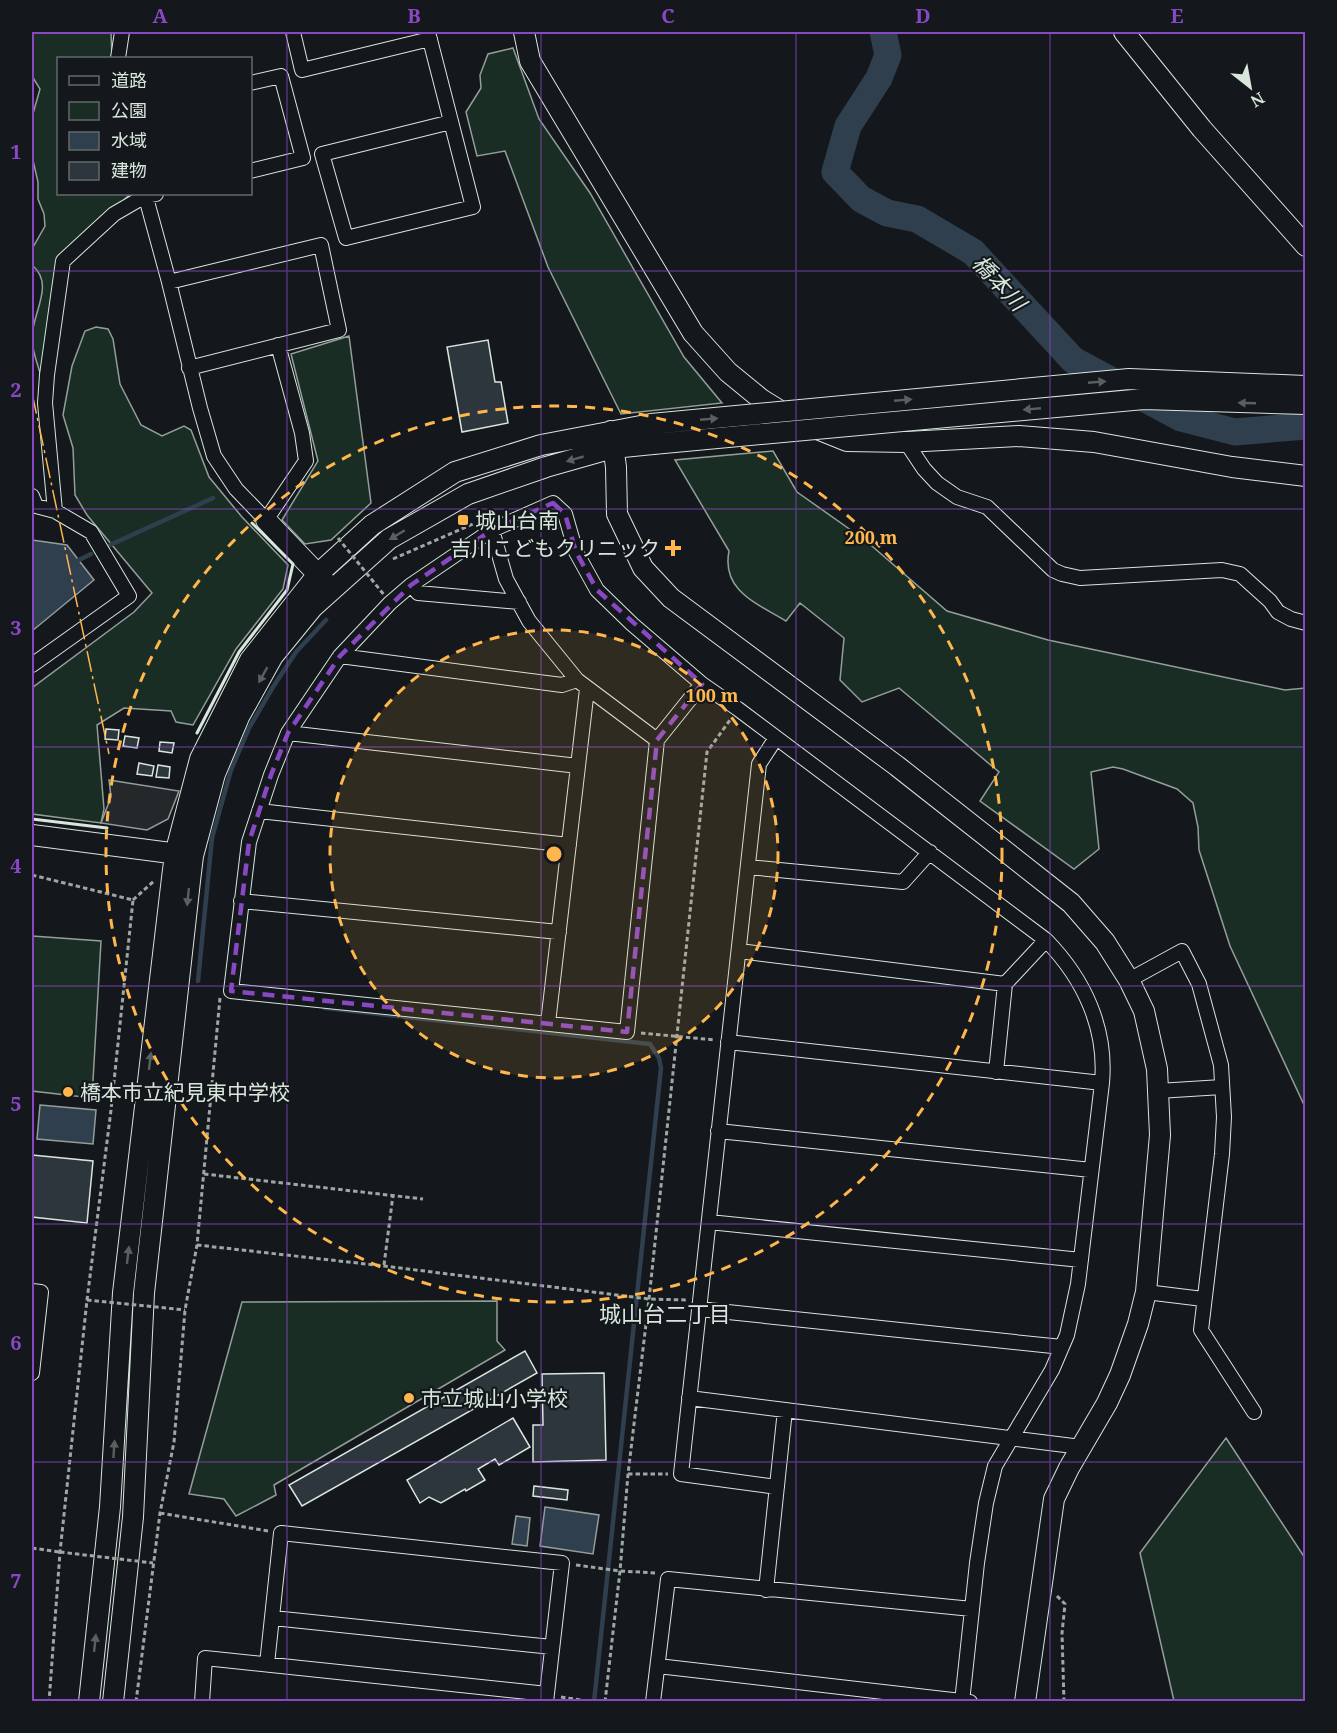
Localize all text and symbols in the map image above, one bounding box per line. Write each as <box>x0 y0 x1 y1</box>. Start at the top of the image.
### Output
text: A <box>152 2 168 29</box>
text: B <box>407 2 421 29</box>
text: C <box>661 2 675 29</box>
text: D <box>915 2 931 29</box>
text: E <box>1170 2 1184 29</box>
legend <box>57 57 252 195</box>
north arrow <box>1220 57 1280 117</box>
text: 道路 <box>111 68 147 92</box>
text: N <box>1246 87 1269 113</box>
text: 公園 <box>111 98 147 122</box>
text: 水域 <box>111 128 147 152</box>
text: 1 <box>10 138 22 165</box>
text: 建物 <box>111 158 147 182</box>
water label: 橋本川 <box>967 248 1035 318</box>
text: 2 <box>10 376 22 403</box>
one-way arrow <box>1088 377 1107 387</box>
one-way arrow <box>894 395 913 405</box>
one-way arrow <box>1238 398 1257 407</box>
one-way arrow <box>1022 404 1041 414</box>
one-way arrow <box>700 414 719 424</box>
one-way arrow <box>566 455 584 464</box>
place label: 城山台南 <box>475 506 559 534</box>
marker: 城山台南 <box>456 513 470 527</box>
text: 200 m <box>845 525 898 549</box>
one-way arrow <box>388 530 405 540</box>
place label: 吉川こどもクリニック <box>450 534 660 562</box>
marker: 吉川こどもクリニック <box>664 539 682 557</box>
text: 3 <box>10 614 22 641</box>
one-way arrow <box>258 667 268 684</box>
text: 100 m <box>686 683 739 707</box>
centre of rings <box>544 844 564 864</box>
text: 4 <box>10 852 22 879</box>
one-way arrow <box>183 888 193 907</box>
one-way arrow <box>146 1052 155 1071</box>
place label: 橋本市立紀見東中学校 <box>80 1078 290 1106</box>
marker: 橋本市立紀見東中学校 <box>61 1085 75 1099</box>
text: 5 <box>10 1090 22 1117</box>
one-way arrow <box>123 1245 132 1264</box>
district label: 城山台二丁目 <box>599 1298 731 1328</box>
text: 6 <box>10 1329 22 1356</box>
place label: 市立城山小学校 <box>421 1384 568 1412</box>
marker: 市立城山小学校 <box>402 1391 416 1405</box>
one-way arrow <box>109 1440 118 1459</box>
text: 7 <box>10 1567 22 1594</box>
one-way arrow <box>90 1634 100 1653</box>

